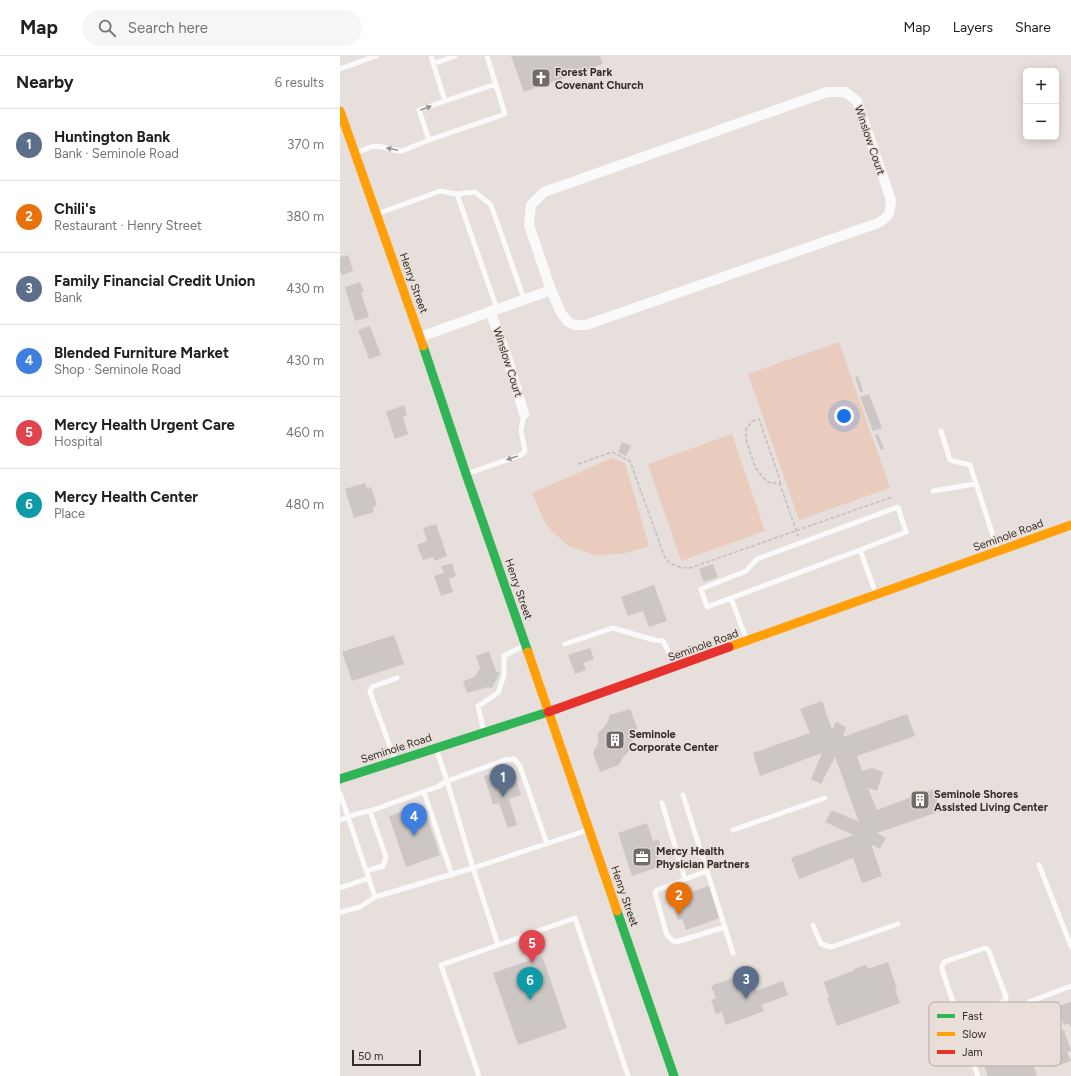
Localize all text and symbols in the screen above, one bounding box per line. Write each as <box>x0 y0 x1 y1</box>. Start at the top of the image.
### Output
search box <box>82 10 362 46</box>
text: Map <box>20 16 58 39</box>
icon: search <box>96 17 118 39</box>
text: Search here <box>128 19 208 37</box>
text: Map <box>903 19 931 36</box>
text: Layers <box>953 19 993 36</box>
text: Share <box>1015 19 1051 36</box>
place label: Forest Park Covenant Church <box>555 66 644 92</box>
church icon: Forest Park Covenant Church <box>530 67 552 89</box>
map controls <box>1023 68 1059 140</box>
button: + <box>1023 68 1059 104</box>
text: Nearby <box>16 72 74 92</box>
text: 6 results <box>275 75 324 90</box>
one-way arrow <box>421 104 433 110</box>
street label: Winslow Court <box>852 104 888 177</box>
button: − <box>1023 104 1059 140</box>
text: Huntington Bank <box>54 128 170 146</box>
text: 1 <box>26 137 32 152</box>
text: 370 m <box>287 137 324 152</box>
one-way arrow <box>386 145 398 151</box>
text: Bank · Seminole Road <box>54 146 179 161</box>
text: Chili's <box>54 200 96 218</box>
text: 2 <box>25 209 33 224</box>
text: 380 m <box>286 209 324 224</box>
text: Restaurant · Henry Street <box>54 218 202 233</box>
street label: Henry Street <box>397 251 430 315</box>
text: Family Financial Credit Union <box>54 272 255 290</box>
text: 3 <box>25 281 33 296</box>
text: 430 m <box>286 281 324 296</box>
text: Bank <box>54 290 82 305</box>
street label: Winslow Court <box>490 326 525 399</box>
text: Blended Furniture Market <box>54 344 229 362</box>
text: 4 <box>25 353 33 368</box>
text: 430 m <box>286 353 324 368</box>
text: Shop · Seminole Road <box>54 362 181 377</box>
your location <box>834 406 854 426</box>
text: Mercy Health Urgent Care <box>54 416 235 434</box>
text: 5 <box>25 425 33 440</box>
text: 460 m <box>286 425 324 440</box>
text: Hospital <box>54 434 102 449</box>
one-way arrow <box>505 455 517 461</box>
text: Mercy Health Center <box>54 488 198 506</box>
text: 6 <box>25 497 33 512</box>
text: 480 m <box>285 497 324 512</box>
text: Place <box>54 506 85 521</box>
street label: Seminole Road <box>971 517 1045 554</box>
street label: Henry Street <box>502 557 535 621</box>
street label: Seminole Road <box>666 627 740 664</box>
place label: Seminole Corporate Center <box>629 728 719 754</box>
building icon: Seminole Corporate Center <box>604 729 626 751</box>
street label: Seminole Road <box>359 731 433 766</box>
pin: 1 <box>490 764 516 797</box>
place label: Seminole Shores Assisted Living Center <box>934 788 1049 814</box>
building icon: Seminole Shores Assisted Living Center <box>909 789 931 811</box>
pin: 4 <box>401 803 427 836</box>
place label: Mercy Health Physician Partners <box>656 845 749 871</box>
office icon: Mercy Health Physician Partners <box>631 846 653 868</box>
street label: Henry Street <box>608 864 641 928</box>
pin: 2 <box>666 882 692 915</box>
pin: 5 <box>519 930 545 963</box>
pin: 3 <box>733 966 759 999</box>
pin: 6 <box>517 967 543 1000</box>
legend <box>929 1002 1061 1066</box>
text: Fast <box>962 1010 983 1023</box>
text: Slow <box>962 1028 986 1041</box>
text: Jam <box>962 1046 983 1059</box>
scale bar <box>352 1048 421 1067</box>
text: 50 m <box>358 1050 383 1063</box>

